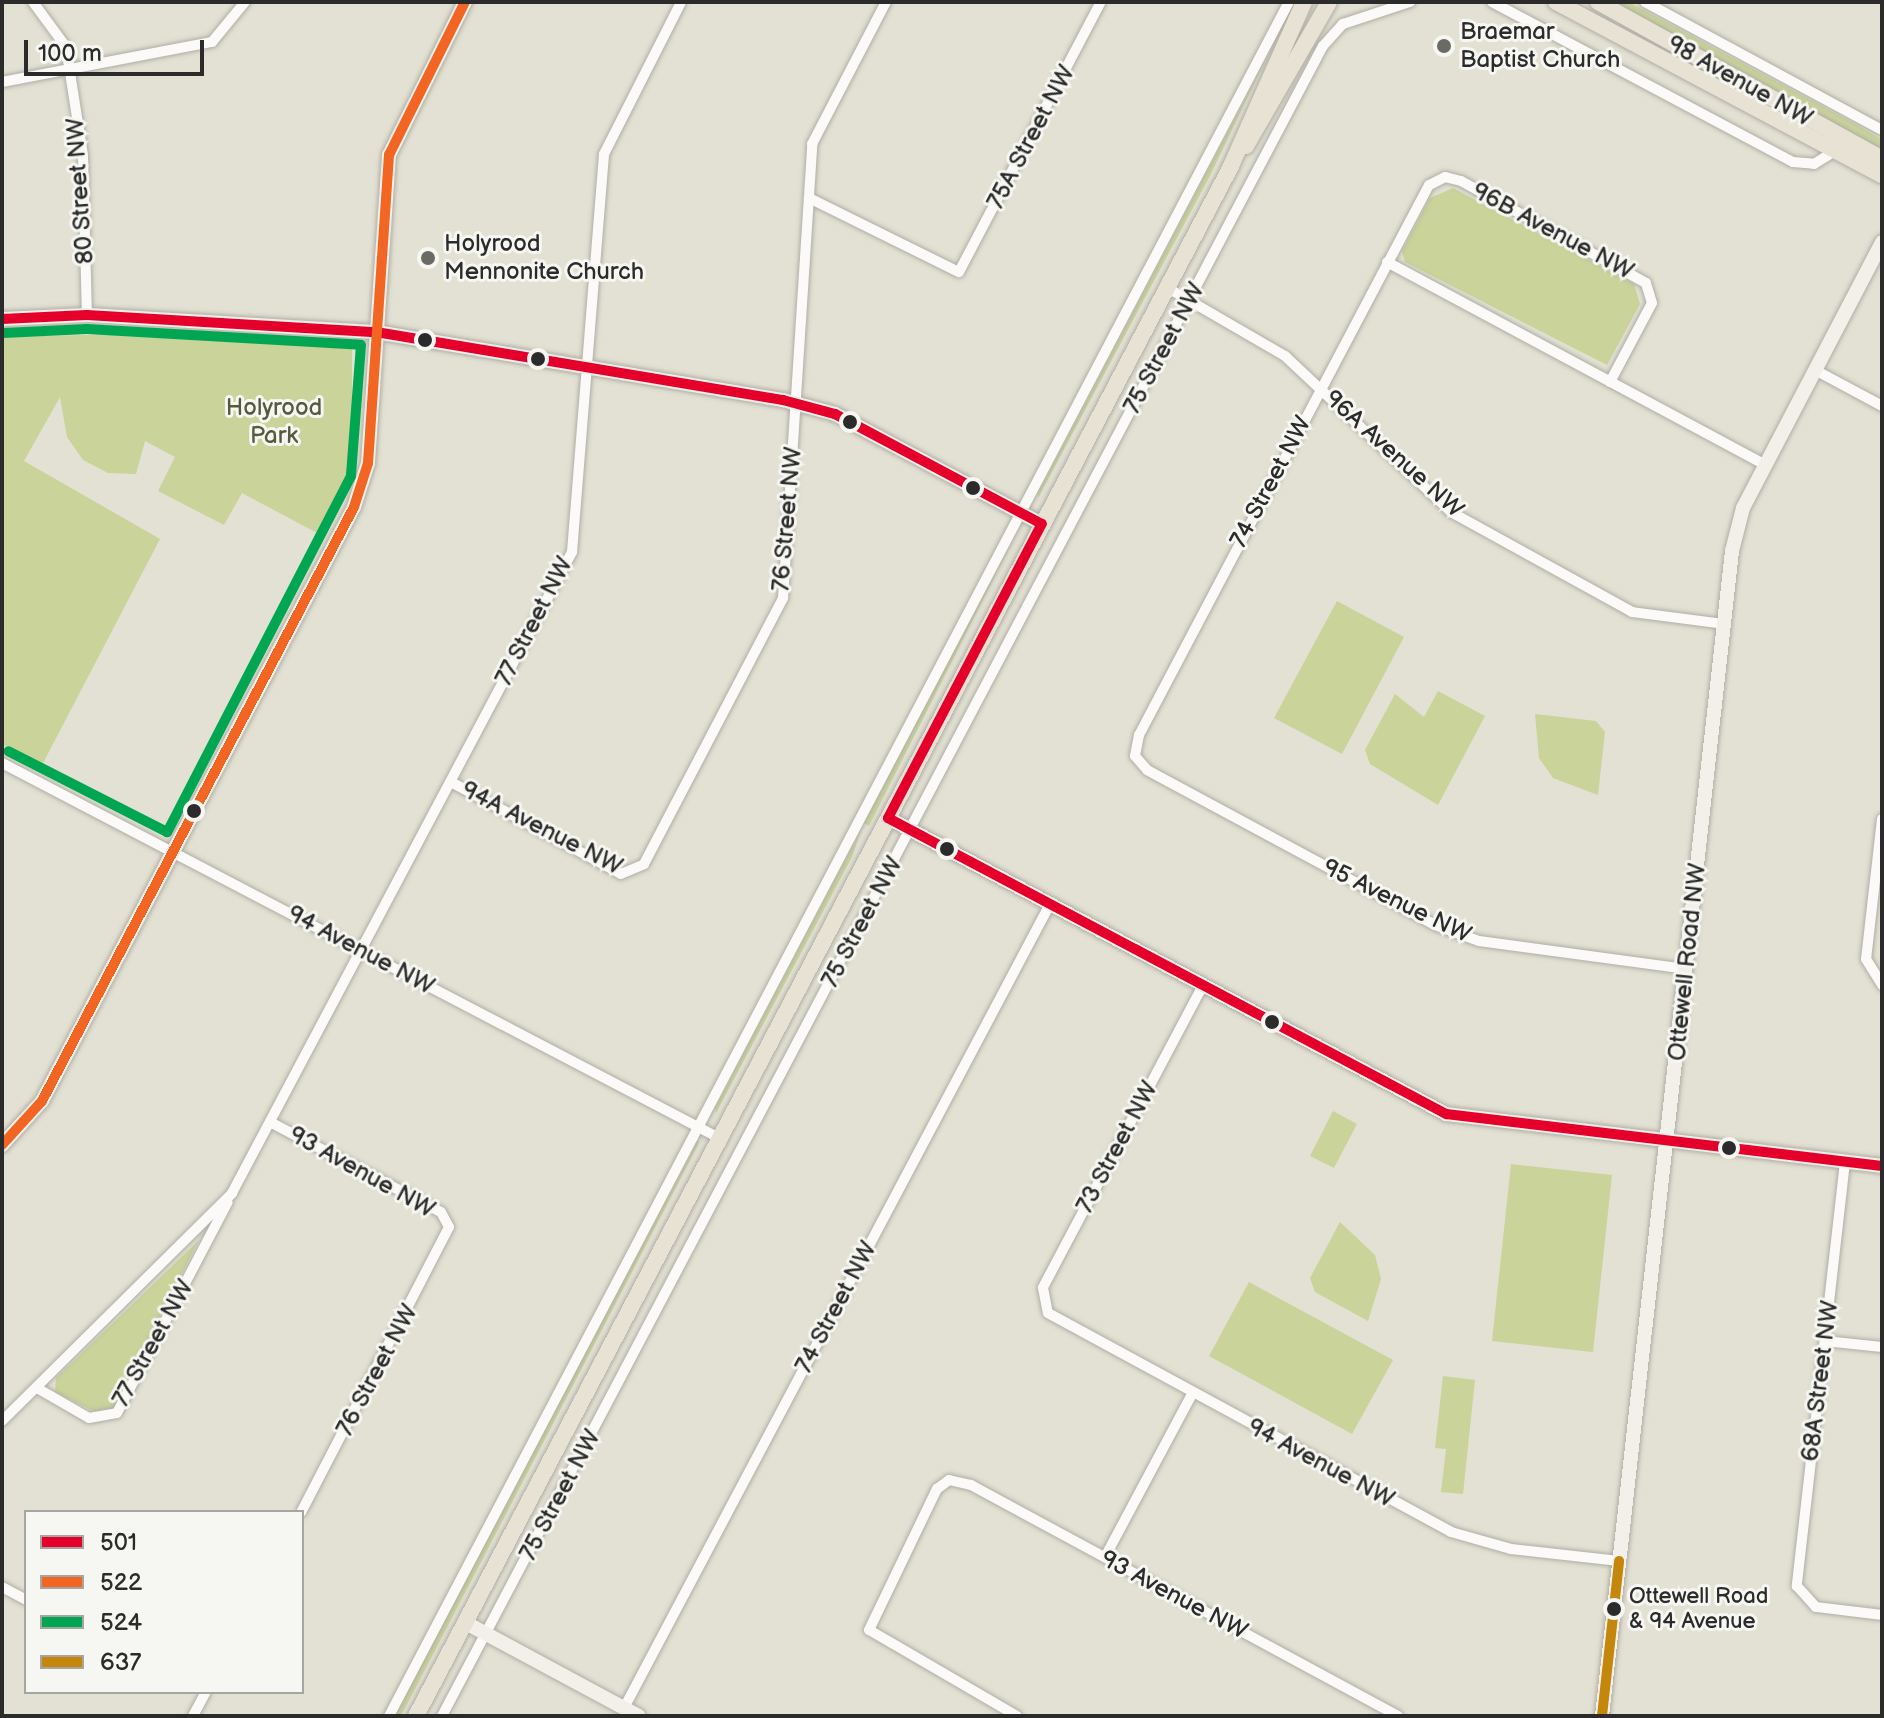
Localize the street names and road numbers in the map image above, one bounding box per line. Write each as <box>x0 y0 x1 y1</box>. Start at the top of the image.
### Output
street label: 98 Avenue NW <box>1662 29 1818 133</box>
street label: 75A Street NW <box>981 60 1081 214</box>
street label: 80 Street NW <box>61 117 99 265</box>
street label: 96B Avenue NW <box>1467 176 1639 286</box>
street label: 75 Street NW <box>1117 277 1211 419</box>
street label: 96A Avenue NW <box>1319 384 1469 524</box>
street label: 74 Street NW <box>1224 411 1318 553</box>
street label: 76 Street NW <box>766 445 808 593</box>
street label: 77 Street NW <box>489 551 579 691</box>
street label: 94A Avenue NW <box>457 775 627 881</box>
street label: 75 Street NW <box>815 851 909 993</box>
street label: 95 Avenue NW <box>1318 853 1476 949</box>
street label: Ottewell Road NW <box>1662 862 1712 1062</box>
street label: 94 Avenue NW <box>283 899 439 1001</box>
street label: 73 Street NW <box>1070 1076 1164 1218</box>
street label: 93 Avenue NW <box>284 1120 440 1224</box>
street label: 74 Street NW <box>789 1236 883 1378</box>
street label: 77 Street NW <box>106 1274 200 1412</box>
street label: 76 Street NW <box>330 1299 424 1441</box>
street label: 68A Street NW <box>1796 1299 1844 1463</box>
street label: 94 Avenue NW <box>1243 1412 1399 1514</box>
street label: 75 Street NW <box>513 1424 607 1566</box>
street label: 93 Avenue NW <box>1096 1544 1252 1646</box>

